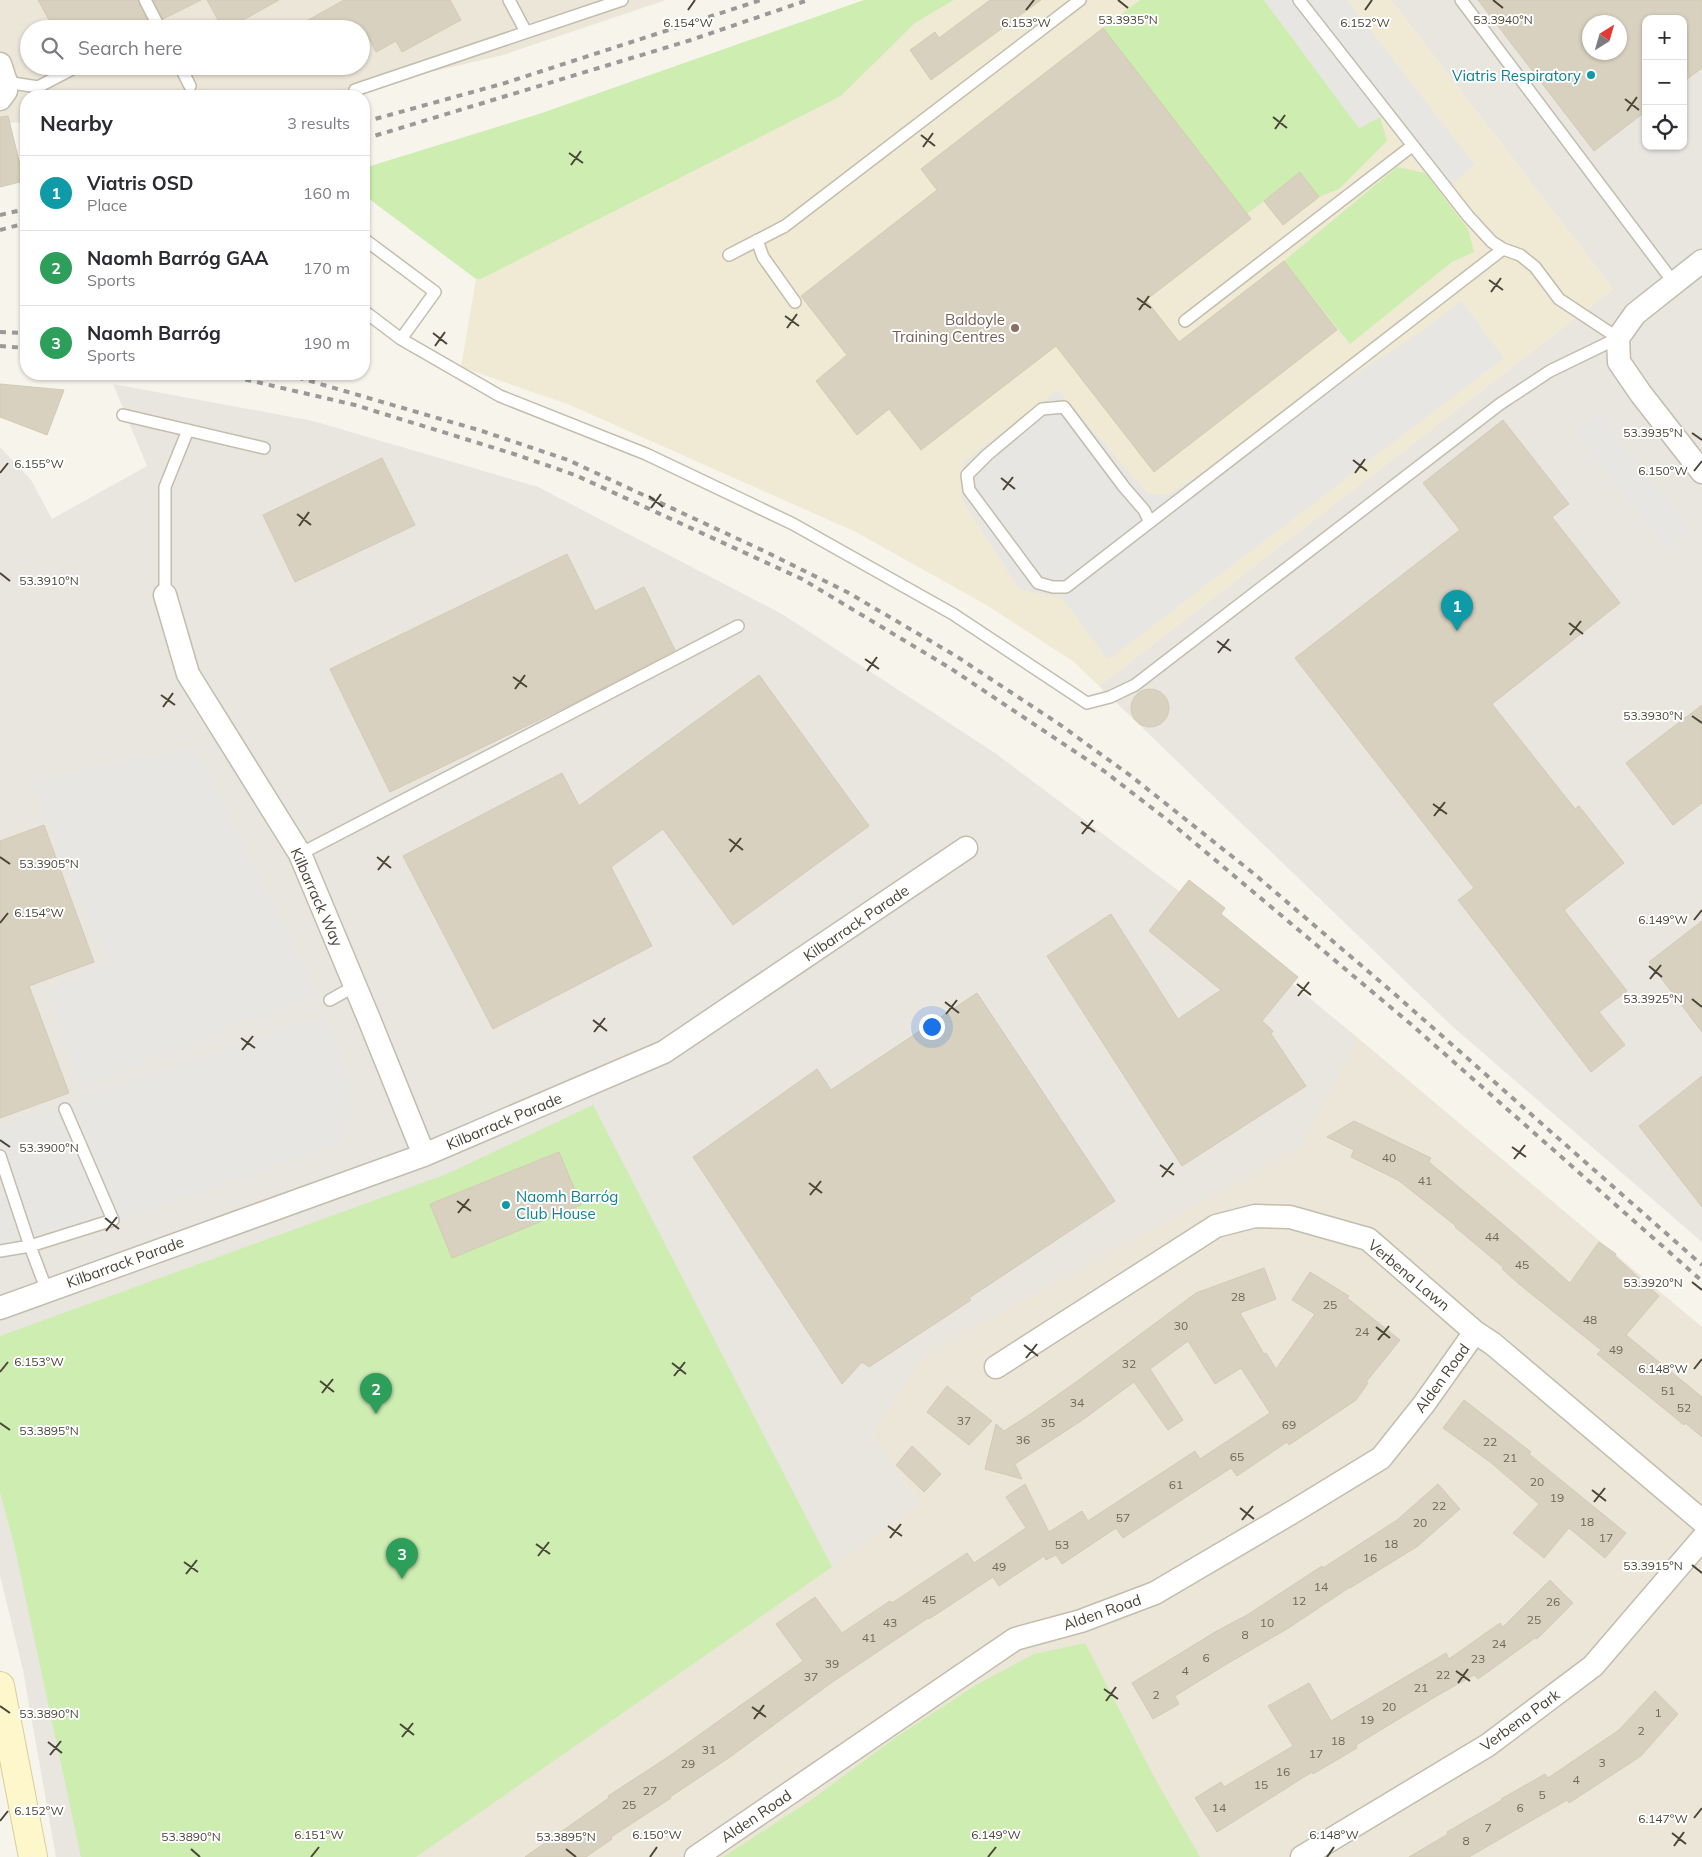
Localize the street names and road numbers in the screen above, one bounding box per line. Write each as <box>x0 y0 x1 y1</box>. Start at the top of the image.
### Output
street label: Kilbarrack Way <box>287 845 347 949</box>
street label: Kilbarrack Parade <box>800 881 912 965</box>
street label: Kilbarrack Parade <box>443 1088 565 1154</box>
street label: Kilbarrack Parade <box>64 1232 186 1292</box>
street label: Verbena Lawn <box>1364 1235 1454 1315</box>
street label: Alden Road <box>1410 1340 1474 1416</box>
street label: Alden Road <box>1060 1590 1144 1634</box>
street label: Verbena Park <box>1477 1685 1564 1755</box>
street label: Alden Road <box>717 1785 795 1847</box>

